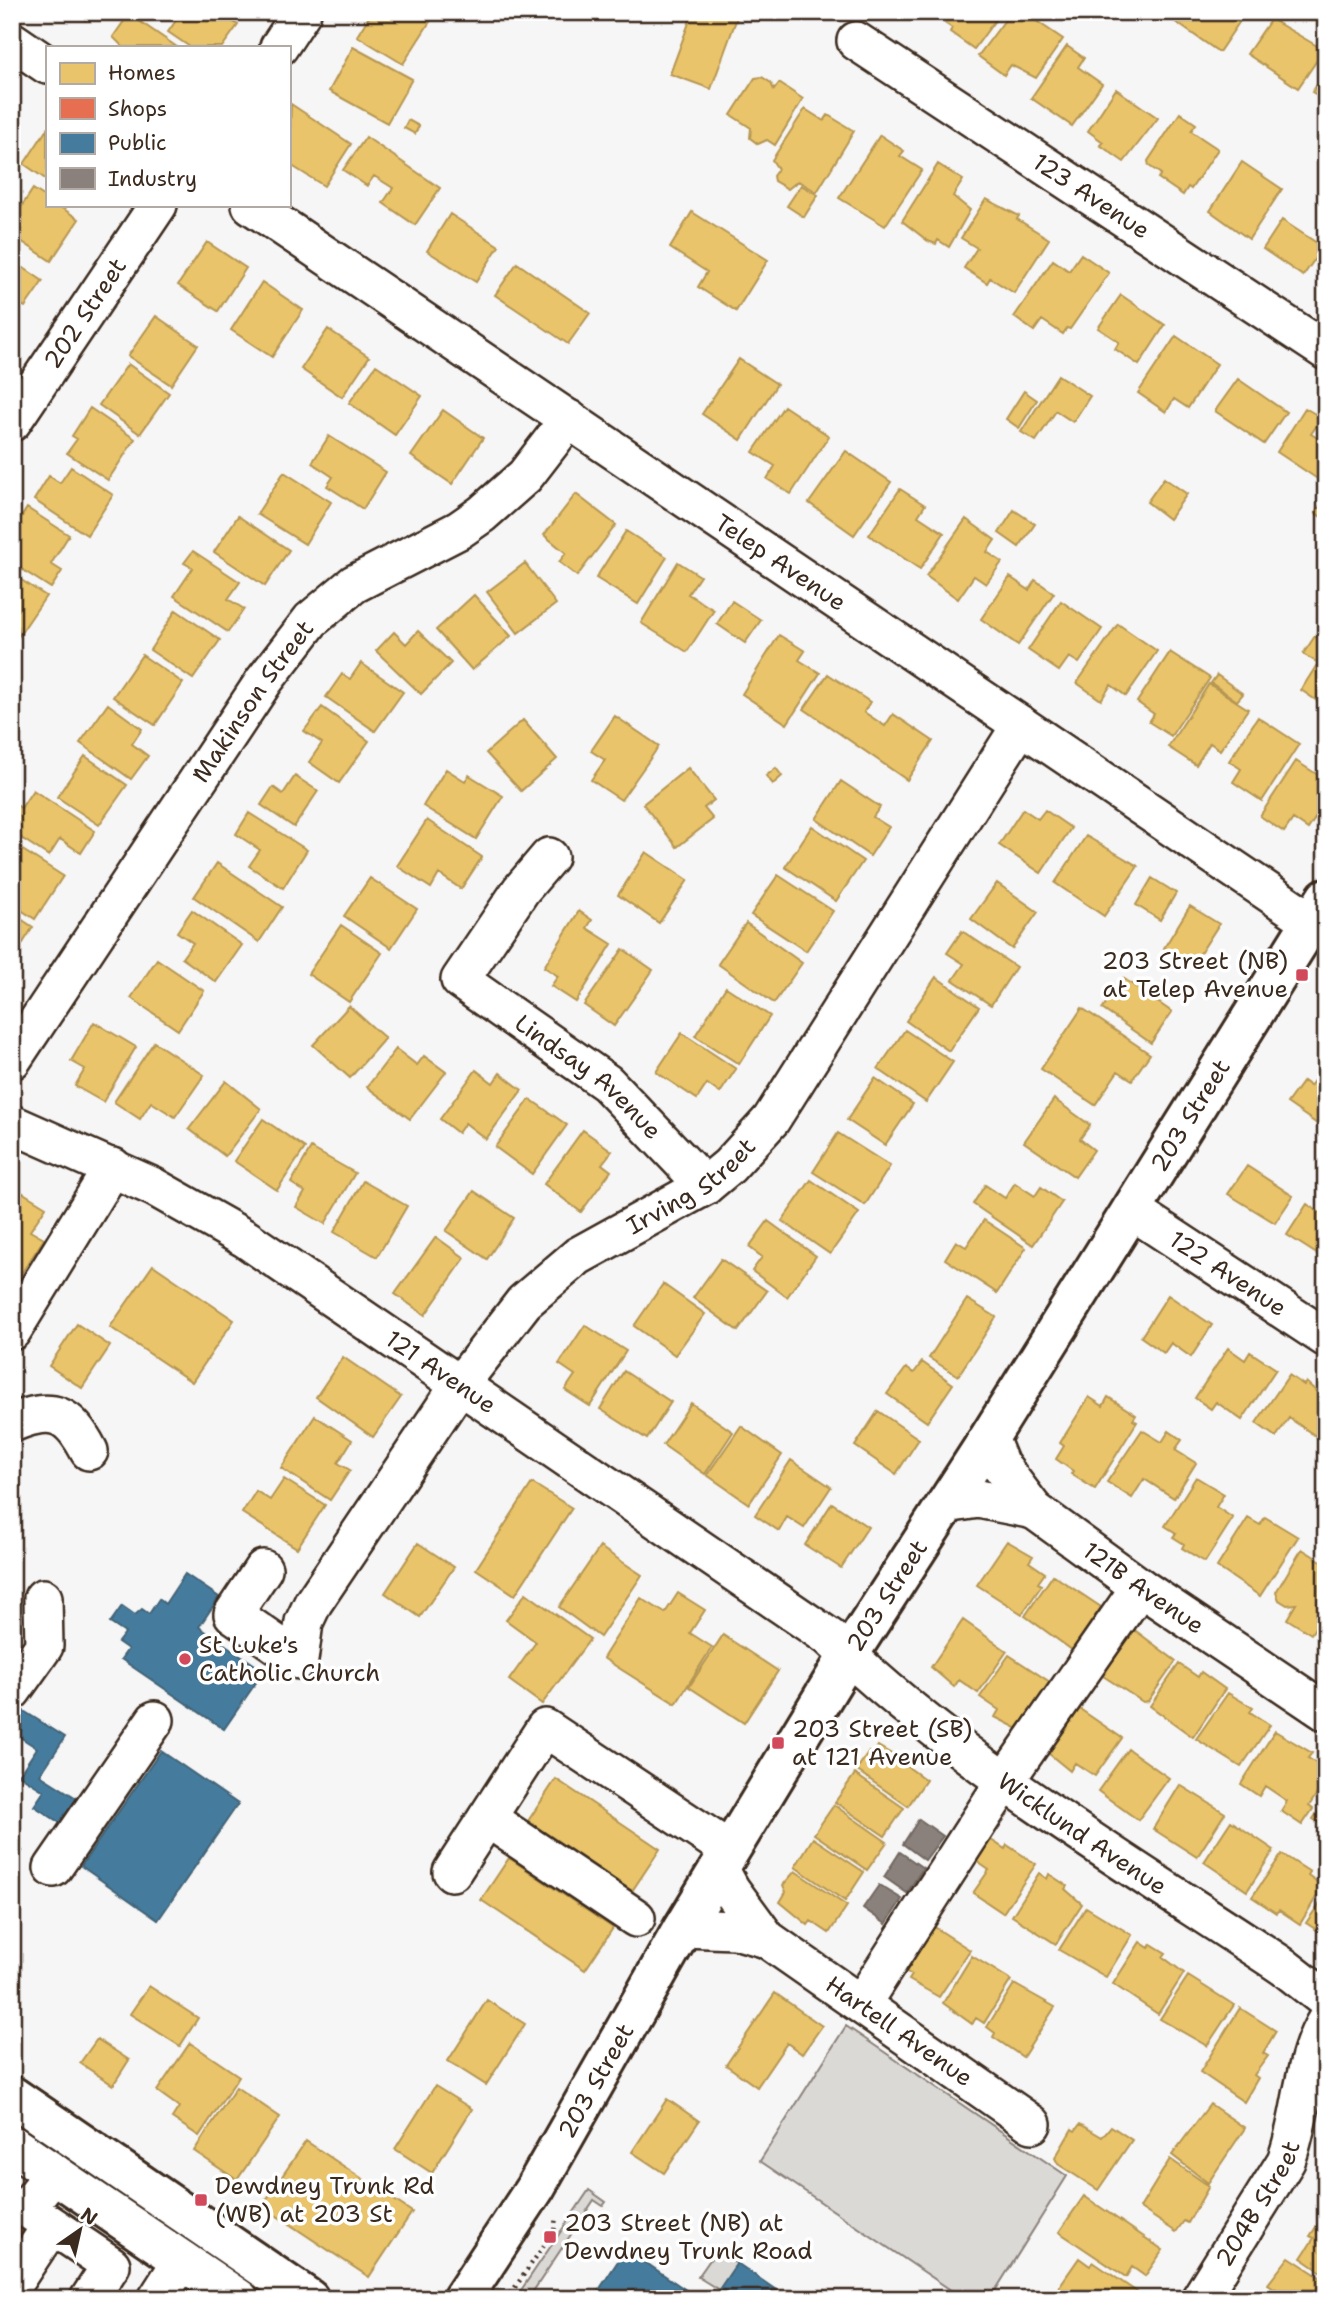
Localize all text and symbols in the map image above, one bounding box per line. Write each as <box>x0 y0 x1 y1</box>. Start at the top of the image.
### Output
legend <box>46 46 290 206</box>
text: Homes <box>108 59 176 87</box>
text: Shops <box>108 95 167 123</box>
text: Public <box>108 129 167 157</box>
street label: 123 Avenue <box>1027 146 1156 247</box>
text: Industry <box>108 165 197 193</box>
street label: 202 Street <box>36 252 134 375</box>
street label: Telep Avenue <box>709 507 853 619</box>
street label: Makinson Street <box>185 614 321 789</box>
place label: 203 Street (NB) at Telep Avenue <box>1102 945 1288 1005</box>
marker: 203 Street (NB) at Telep Avenue <box>1294 967 1310 983</box>
street label: Lindsay Avenue <box>508 1007 668 1146</box>
street label: 203 Street <box>1143 1053 1238 1178</box>
street label: Irving Street <box>621 1131 763 1242</box>
street label: 122 Avenue <box>1163 1224 1293 1324</box>
street label: 121 Avenue <box>379 1323 502 1421</box>
street label: 203 Street <box>839 1534 935 1658</box>
street label: 121B Avenue <box>1076 1535 1210 1642</box>
place label: St Luke's Catholic Church <box>199 1629 380 1689</box>
marker: St Luke's Catholic Church <box>177 1651 193 1667</box>
place label: 203 Street (SB) at 121 Avenue <box>792 1713 972 1773</box>
marker: 203 Street (SB) at 121 Avenue <box>770 1735 786 1751</box>
street label: Wicklund Avenue <box>991 1765 1173 1902</box>
street label: Hartell Avenue <box>819 1969 979 2094</box>
street label: 203 Street <box>551 2018 641 2144</box>
street label: 204B Street <box>1208 2137 1308 2273</box>
place label: Dewdney Trunk Rd (WB) at 203 St <box>215 2170 434 2230</box>
marker: Dewdney Trunk Rd (WB) at 203 St <box>193 2192 209 2208</box>
north arrow <box>46 2196 116 2266</box>
text: N <box>76 2202 102 2231</box>
place label: 203 Street (NB) at Dewdney Trunk Road <box>564 2207 813 2267</box>
marker: 203 Street (NB) at Dewdney Trunk Road <box>542 2229 558 2245</box>

